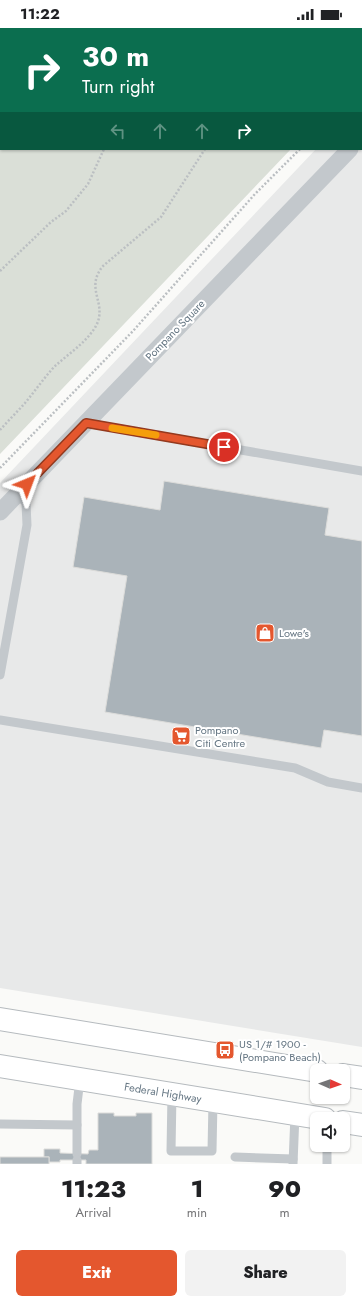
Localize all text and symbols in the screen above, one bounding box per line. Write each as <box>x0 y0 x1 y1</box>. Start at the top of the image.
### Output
text: 11:22 <box>20 3 60 25</box>
text: 30 m <box>82 36 149 77</box>
icon: right <box>16 44 68 96</box>
text: Turn right <box>82 74 154 100</box>
icon: left <box>107 120 129 142</box>
icon: ahead <box>149 120 171 142</box>
icon: ahead <box>191 120 213 142</box>
icon: right <box>233 120 255 142</box>
street label: Pompano Square <box>142 296 209 364</box>
pin <box>207 430 241 464</box>
icon: arrive <box>213 436 235 458</box>
position arrow <box>6 463 48 505</box>
shop icon: Lowe's <box>254 622 276 644</box>
place label: Lowe's <box>279 625 309 641</box>
place label: Pompano Citi Centre <box>195 722 245 751</box>
supermarket icon: Pompano Citi Centre <box>170 725 192 747</box>
place label: US 1/# 1900 - (Pompano Beach) <box>239 1036 321 1065</box>
bus stop icon: US 1/# 1900 - (Pompano Beach) <box>214 1039 236 1061</box>
north arrow <box>310 1064 350 1104</box>
map controls <box>310 1064 350 1152</box>
street label: Federal Highway <box>123 1078 203 1107</box>
button: sound <box>310 1112 350 1152</box>
text: 11:23 <box>61 1171 126 1206</box>
text: 1 <box>191 1171 203 1206</box>
text: 90 <box>268 1171 301 1206</box>
text: Arrival <box>75 1203 111 1222</box>
text: min <box>187 1203 207 1222</box>
text: m <box>280 1203 290 1222</box>
button: Exit <box>16 1250 177 1296</box>
button: Share <box>185 1250 346 1296</box>

